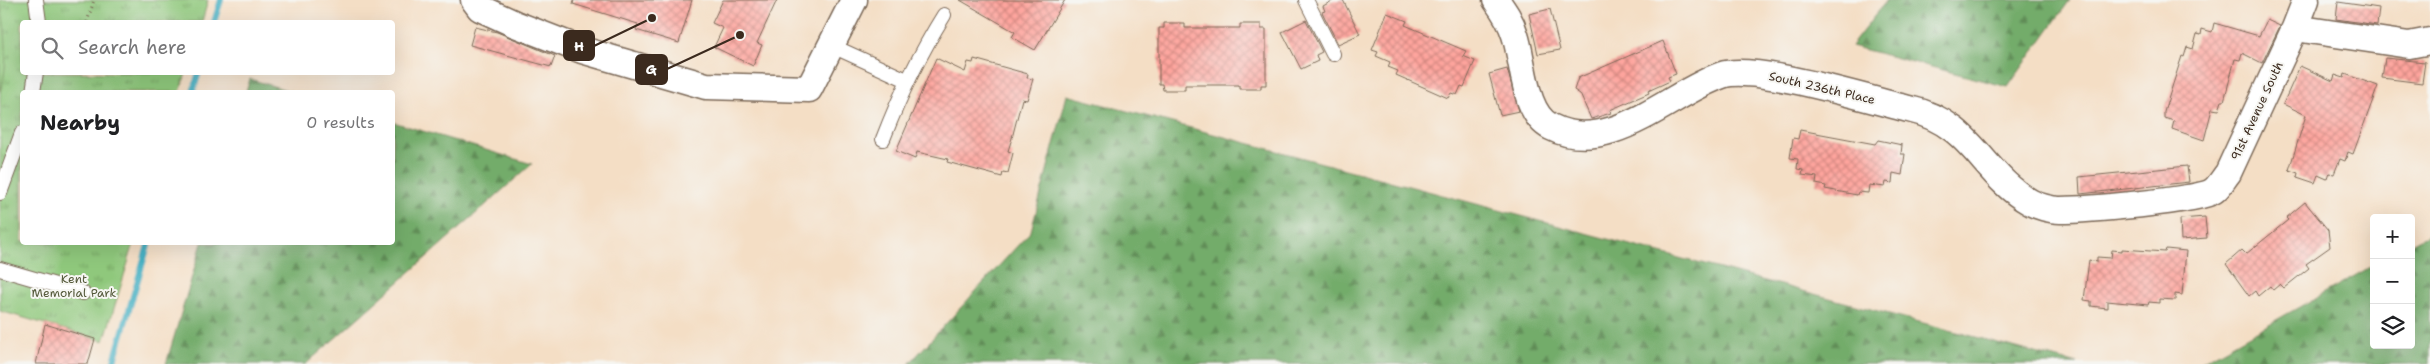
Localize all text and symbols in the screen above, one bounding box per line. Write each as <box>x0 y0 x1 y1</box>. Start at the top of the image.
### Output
search box <box>20 20 395 75</box>
callout: H <box>564 31 594 60</box>
icon: search <box>38 34 66 62</box>
text: Search here <box>78 35 187 60</box>
text: H <box>574 37 584 55</box>
callout: G <box>636 55 667 84</box>
street label: 91st Avenue South <box>2227 59 2287 163</box>
text: G <box>645 60 657 78</box>
street label: South 236th Place <box>1767 68 1877 108</box>
text: Nearby <box>40 109 120 137</box>
text: 0 results <box>306 112 375 133</box>
map controls <box>2370 214 2415 349</box>
button: + <box>2370 214 2415 259</box>
button: − <box>2370 259 2415 304</box>
park label: Kent Memorial Park <box>32 271 117 301</box>
button: layers <box>2370 304 2415 349</box>

